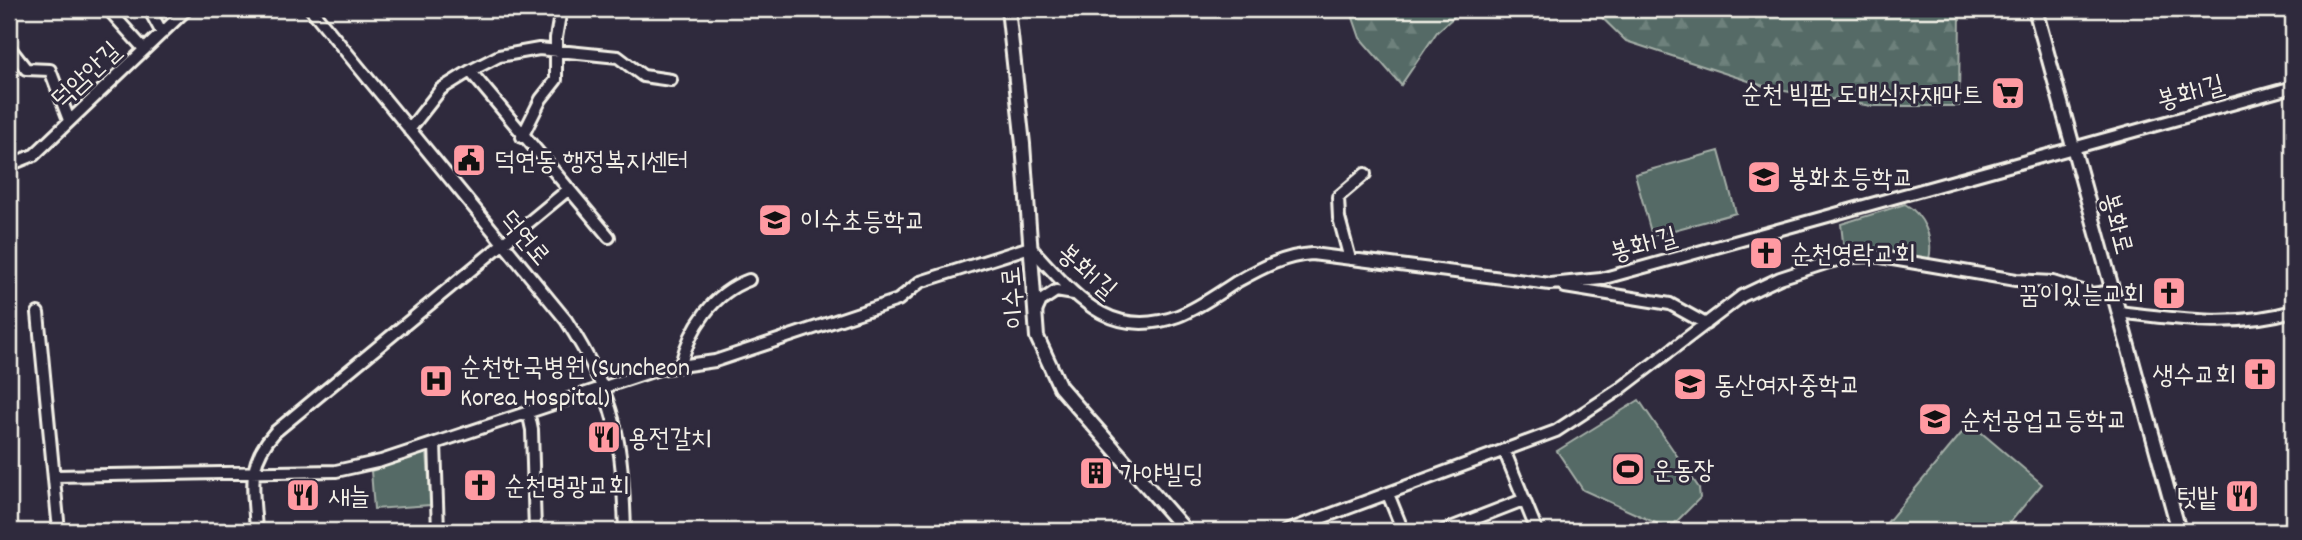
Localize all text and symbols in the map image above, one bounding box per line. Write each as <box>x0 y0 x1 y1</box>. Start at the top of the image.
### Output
street label: 덕암안길 <box>44 34 131 119</box>
street label: 봉화1길 <box>2153 68 2229 121</box>
supermarket icon: 순천 빅팜 도매식자재마트 <box>1989 74 2027 112</box>
place label: 순천 빅팜 도매식자재마트 <box>1741 78 1983 115</box>
public building icon: 덕연동 행정복지센터 <box>450 141 488 179</box>
place label: 덕연동 행정복지센터 <box>494 145 688 182</box>
school or university icon: 봉화초등학교 <box>1745 158 1783 196</box>
place label: 봉화초등학교 <box>1788 162 1914 199</box>
street label: 봉화로 <box>2089 189 2141 259</box>
school or university icon: 이수초등학교 <box>756 201 794 239</box>
street label: 덕연로 <box>489 203 558 275</box>
place label: 이수초등학교 <box>800 205 926 242</box>
street label: 봉화1길 <box>1606 220 1682 273</box>
church icon: 순천영락교회 <box>1747 234 1785 272</box>
street label: 봉화1길 <box>1048 236 1124 309</box>
place label: 순천영락교회 <box>1790 238 1916 275</box>
street label: 이수로 <box>994 265 1037 331</box>
church icon: 꿈이있는교회 <box>2150 274 2188 312</box>
place label: 꿈이있는교회 <box>2018 278 2144 315</box>
place label: 순천한국병원 (Suncheon Korea Hospital) <box>460 351 690 418</box>
church icon: 생수교회 <box>2241 355 2279 393</box>
place label: 생수교회 <box>2152 359 2236 396</box>
hospital icon: 순천한국병원 (Suncheon Korea Hospital) <box>417 362 455 400</box>
school or university icon: 동산여자중학교 <box>1671 365 1709 403</box>
place label: 동산여자중학교 <box>1714 369 1860 406</box>
school or university icon: 순천공업고등학교 <box>1916 400 1954 438</box>
place label: 순천공업고등학교 <box>1960 404 2127 441</box>
restaurant icon: 용전갈치 <box>585 418 623 456</box>
place label: 용전갈치 <box>628 422 712 459</box>
sports icon: 운동장 <box>1609 450 1647 488</box>
building icon: 가야빌딩 <box>1077 454 1115 492</box>
place label: 운동장 <box>1652 454 1715 491</box>
place label: 가야빌딩 <box>1120 458 1204 495</box>
church icon: 순천명광교회 <box>461 466 499 504</box>
place label: 순천명광교회 <box>504 470 630 507</box>
restaurant icon: 새늘 <box>284 476 322 514</box>
restaurant icon: 텃밭 <box>2223 477 2261 515</box>
place label: 새늘 <box>328 480 370 517</box>
place label: 텃밭 <box>2176 481 2218 518</box>

